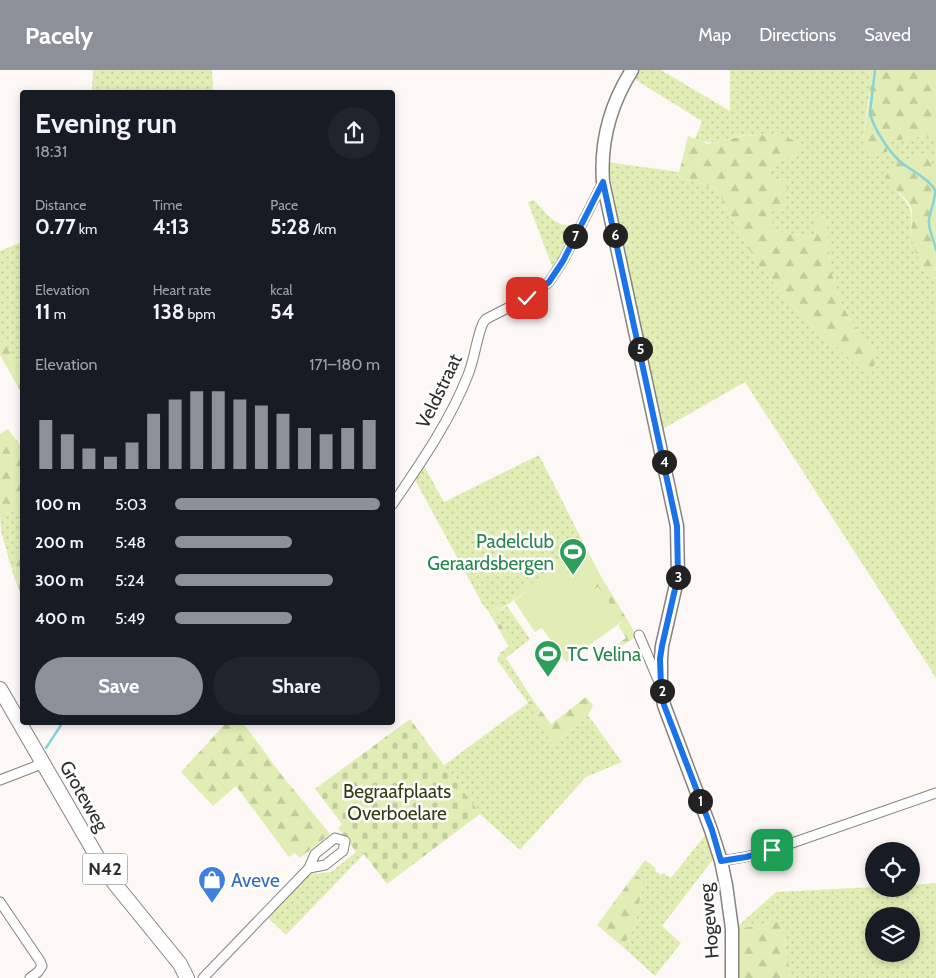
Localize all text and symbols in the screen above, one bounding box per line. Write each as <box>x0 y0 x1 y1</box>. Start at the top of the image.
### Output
text: Pacely <box>25 21 93 50</box>
text: Map <box>698 24 731 46</box>
text: Directions <box>759 24 836 46</box>
text: Saved <box>864 24 911 46</box>
text: Evening run <box>35 106 177 140</box>
button: share <box>328 107 380 159</box>
text: 18:31 <box>35 142 67 161</box>
text: Distance <box>35 196 87 214</box>
text: Time <box>153 196 182 214</box>
text: Pace <box>270 196 298 214</box>
text: 0.77 <box>35 214 76 239</box>
text: 4:13 <box>153 214 189 239</box>
text: 5:28 <box>270 214 310 239</box>
text: km <box>76 220 97 238</box>
text: /km <box>310 220 336 238</box>
pin: 6 <box>602 222 628 248</box>
pin: 7 <box>562 224 588 248</box>
text: 6 <box>612 226 619 244</box>
text: 7 <box>572 227 579 245</box>
pin <box>506 277 548 319</box>
text: Elevation <box>35 281 90 299</box>
text: Heart rate <box>153 281 211 299</box>
text: kcal <box>270 281 293 299</box>
icon: check <box>513 284 541 312</box>
text: 11 <box>35 299 51 324</box>
text: 138 <box>153 299 184 324</box>
text: 54 <box>270 299 295 324</box>
text: m <box>51 305 66 323</box>
text: bpm <box>184 305 215 323</box>
pin: 5 <box>628 336 652 362</box>
text: 5 <box>637 340 644 358</box>
street label: Veldstraat <box>411 350 467 432</box>
text: Elevation <box>35 355 98 374</box>
text: 171–180 m <box>309 355 380 374</box>
pin: 4 <box>652 450 676 474</box>
text: 4 <box>660 453 669 471</box>
text: 100 m <box>35 495 81 514</box>
text: 5:03 <box>115 495 147 514</box>
place label: Padelclub Geraardsbergen <box>427 530 554 575</box>
text: 200 m <box>35 533 84 552</box>
text: 5:48 <box>115 533 146 552</box>
sports icon: Padelclub Geraardsbergen <box>558 537 588 576</box>
pin: 3 <box>666 564 690 590</box>
text: 3 <box>675 568 682 586</box>
text: 300 m <box>35 571 84 590</box>
text: 5:24 <box>115 571 145 590</box>
text: 400 m <box>35 609 85 628</box>
text: 5:49 <box>115 609 145 628</box>
sports icon: TC Velina <box>533 639 563 678</box>
place label: TC Velina <box>567 643 641 666</box>
button: Save <box>35 657 203 715</box>
button: Share <box>213 657 380 715</box>
pin: 2 <box>650 678 674 704</box>
text: 2 <box>659 682 666 700</box>
street label: Groteweg <box>55 757 114 836</box>
park label: Begraafplaats Overboelare <box>343 780 451 825</box>
pin: 1 <box>688 788 712 814</box>
text: 1 <box>698 792 703 810</box>
pin <box>751 829 793 871</box>
icon: arrive <box>758 836 786 864</box>
map controls <box>865 842 920 962</box>
button: locate <box>865 842 920 897</box>
road number: N42 <box>82 854 128 884</box>
shop icon: Aveve <box>197 865 227 904</box>
place label: Aveve <box>231 869 280 892</box>
street label: Hogeweg <box>694 882 724 960</box>
button: layers <box>865 907 920 962</box>

